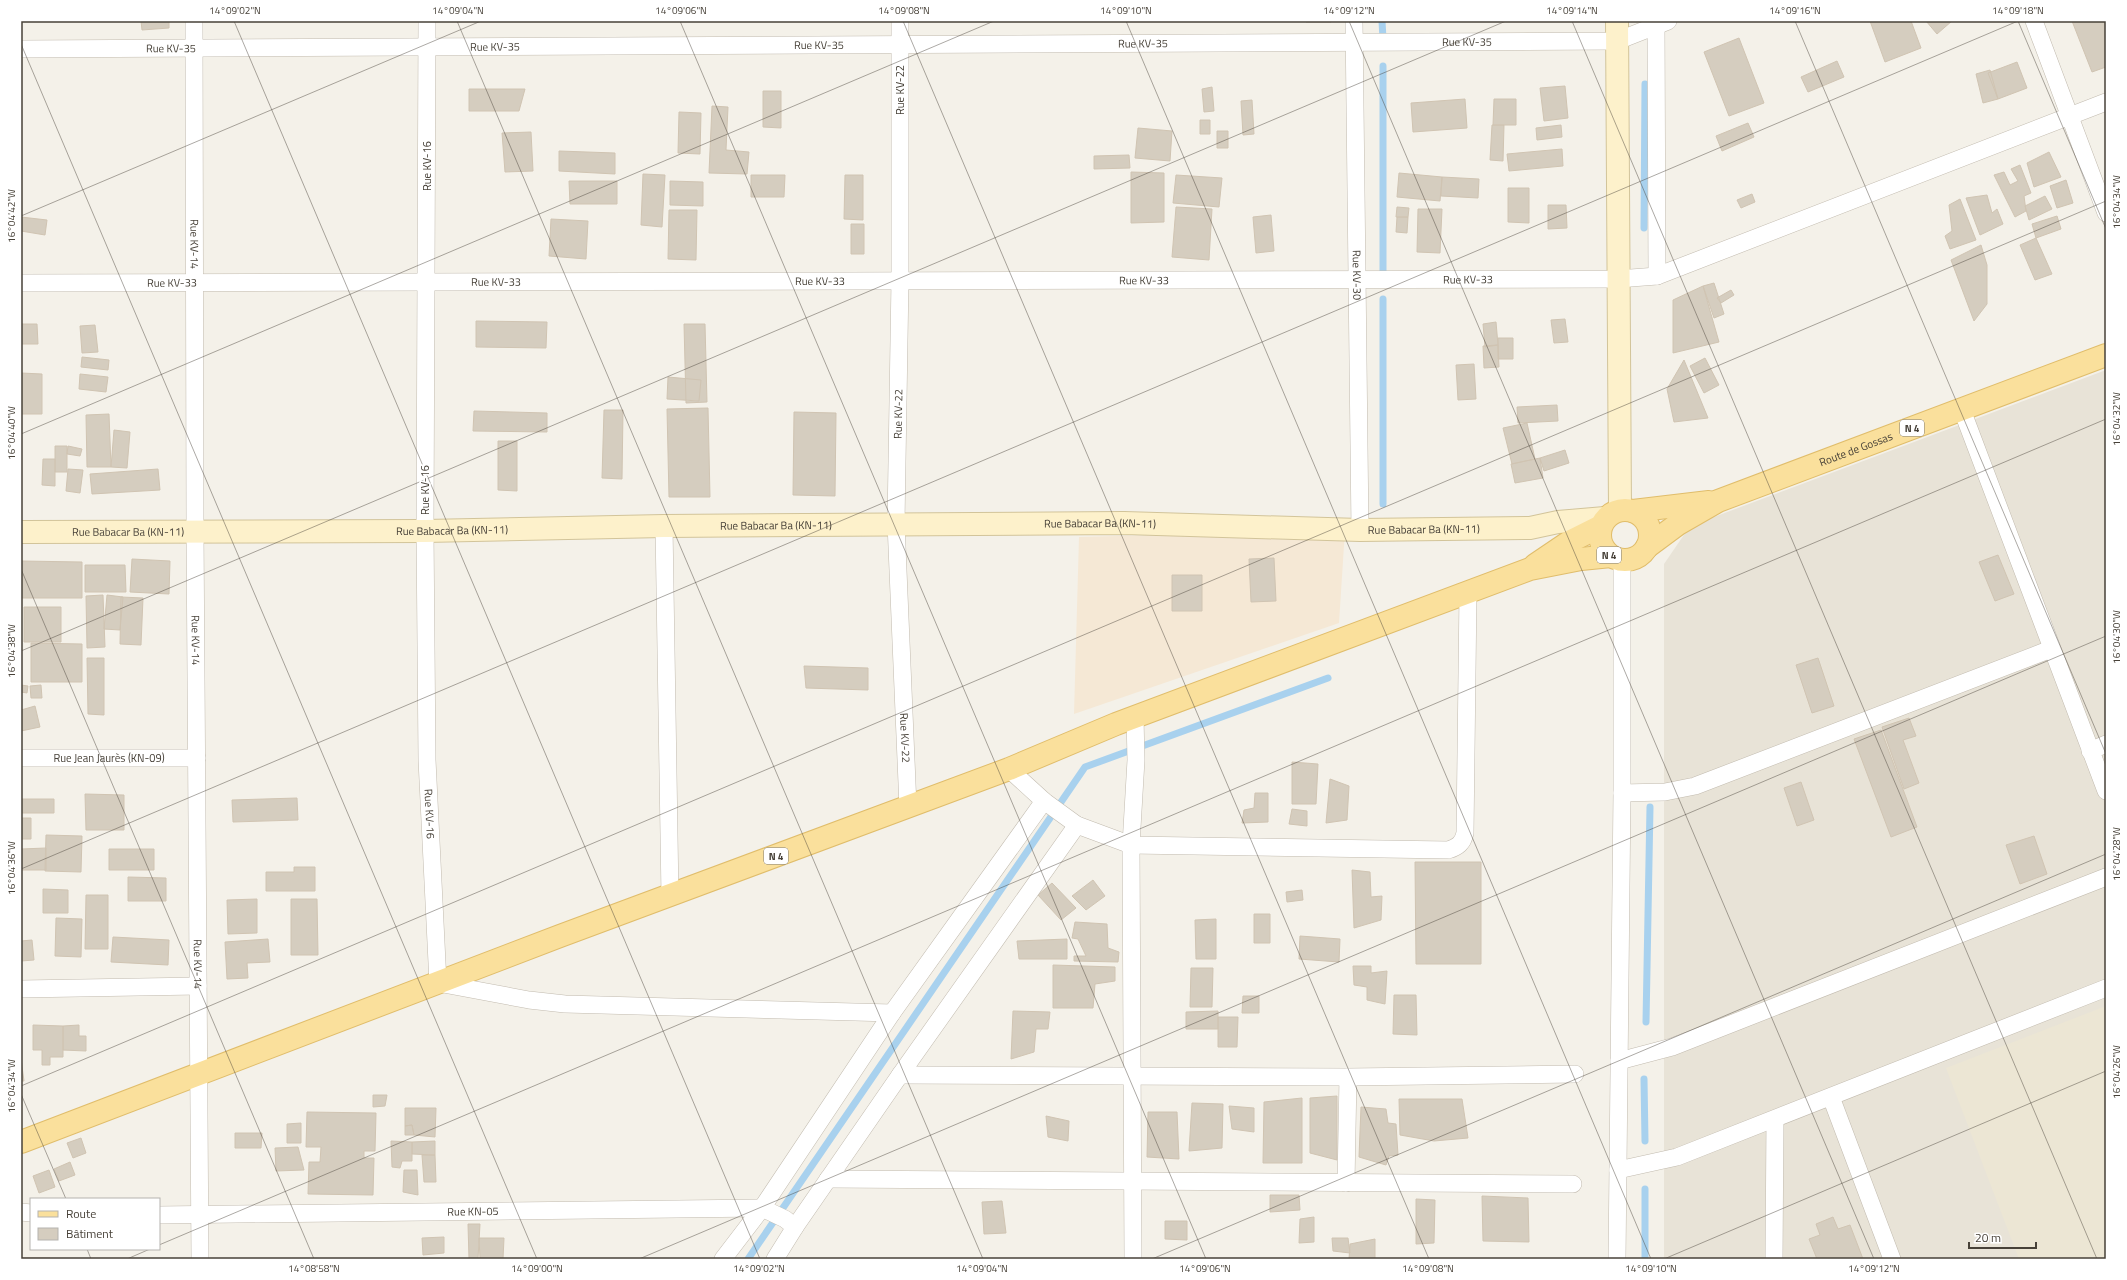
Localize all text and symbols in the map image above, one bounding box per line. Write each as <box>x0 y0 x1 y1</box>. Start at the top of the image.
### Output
text: 14°09'02"N <box>209 3 261 18</box>
text: 14°09'04"N <box>432 3 484 18</box>
text: 14°09'06"N <box>655 3 707 18</box>
text: 14°09'08"N <box>878 3 930 18</box>
text: 14°09'10"N <box>1100 3 1152 18</box>
text: 14°09'12"N <box>1323 3 1375 18</box>
text: 14°09'14"N <box>1546 3 1598 18</box>
text: 14°09'16"N <box>1769 3 1821 18</box>
text: 14°09'18"N <box>1992 3 2044 18</box>
street label: Rue KV-35 <box>1442 34 1492 50</box>
street label: Rue KV-35 <box>1118 35 1168 52</box>
street label: Rue KV-35 <box>794 37 844 53</box>
street label: Rue KV-35 <box>470 38 520 55</box>
street label: Rue KV-35 <box>146 40 196 56</box>
street label: Rue KV-22 <box>892 65 908 115</box>
street label: Rue KV-16 <box>419 141 435 191</box>
text: 16°04'34"W <box>2109 175 2124 229</box>
text: 16°04'42"W <box>4 189 19 243</box>
street label: Rue KV-14 <box>186 219 202 269</box>
street label: Rue KV-30 <box>1349 250 1365 300</box>
street label: Rue KV-33 <box>1443 271 1493 287</box>
street label: Rue KV-33 <box>1119 272 1169 288</box>
street label: Rue KV-33 <box>795 273 845 289</box>
street label: Rue KV-33 <box>471 274 521 290</box>
street label: Rue KV-33 <box>147 275 197 291</box>
street label: Rue KV-22 <box>890 389 906 439</box>
text: 16°04'32"W <box>2109 392 2124 446</box>
text: 16°04'40"W <box>4 406 19 460</box>
road number: N 4 <box>1900 420 1924 436</box>
street label: Route de Gossas <box>1817 428 1895 470</box>
street label: Rue KV-16 <box>417 465 433 515</box>
street label: Rue Babacar Ba (KN-11) <box>1044 515 1156 532</box>
street label: Rue Babacar Ba (KN-11) <box>720 517 832 534</box>
street label: Rue Babacar Ba (KN-11) <box>396 521 508 539</box>
street label: Rue Babacar Ba (KN-11) <box>1368 521 1480 538</box>
street label: Rue Babacar Ba (KN-11) <box>72 524 184 540</box>
road number: N 4 <box>1597 547 1621 563</box>
text: 16°04'30"W <box>2109 610 2124 664</box>
street label: Rue KV-14 <box>188 615 204 665</box>
text: 16°04'38"W <box>4 624 19 678</box>
street label: Rue KV-22 <box>896 712 914 763</box>
street label: Rue Jean Jaurès (KN-09) <box>53 750 165 766</box>
street label: Rue KV-16 <box>420 789 439 839</box>
text: 16°04'28"W <box>2109 827 2124 881</box>
text: 16°04'36"W <box>4 841 19 895</box>
road number: N 4 <box>764 848 788 864</box>
street label: Rue KV-14 <box>190 939 206 989</box>
text: 16°04'26"W <box>2109 1045 2124 1099</box>
text: 16°04'34"W <box>4 1059 19 1113</box>
legend <box>30 1198 160 1250</box>
street label: Rue KN-05 <box>447 1203 499 1220</box>
text: Route <box>66 1204 96 1223</box>
text: Bâtiment <box>66 1224 114 1243</box>
scale bar <box>1969 1224 2036 1250</box>
text: 20 m <box>1975 1228 2001 1247</box>
text: 14°08'58"N <box>288 1261 340 1276</box>
text: 14°09'00"N <box>511 1261 563 1276</box>
text: 14°09'02"N <box>733 1261 785 1276</box>
text: 14°09'04"N <box>956 1261 1008 1276</box>
text: 14°09'06"N <box>1179 1261 1231 1276</box>
text: 14°09'08"N <box>1402 1261 1454 1276</box>
text: 14°09'10"N <box>1625 1261 1677 1276</box>
text: 14°09'12"N <box>1848 1261 1900 1276</box>

